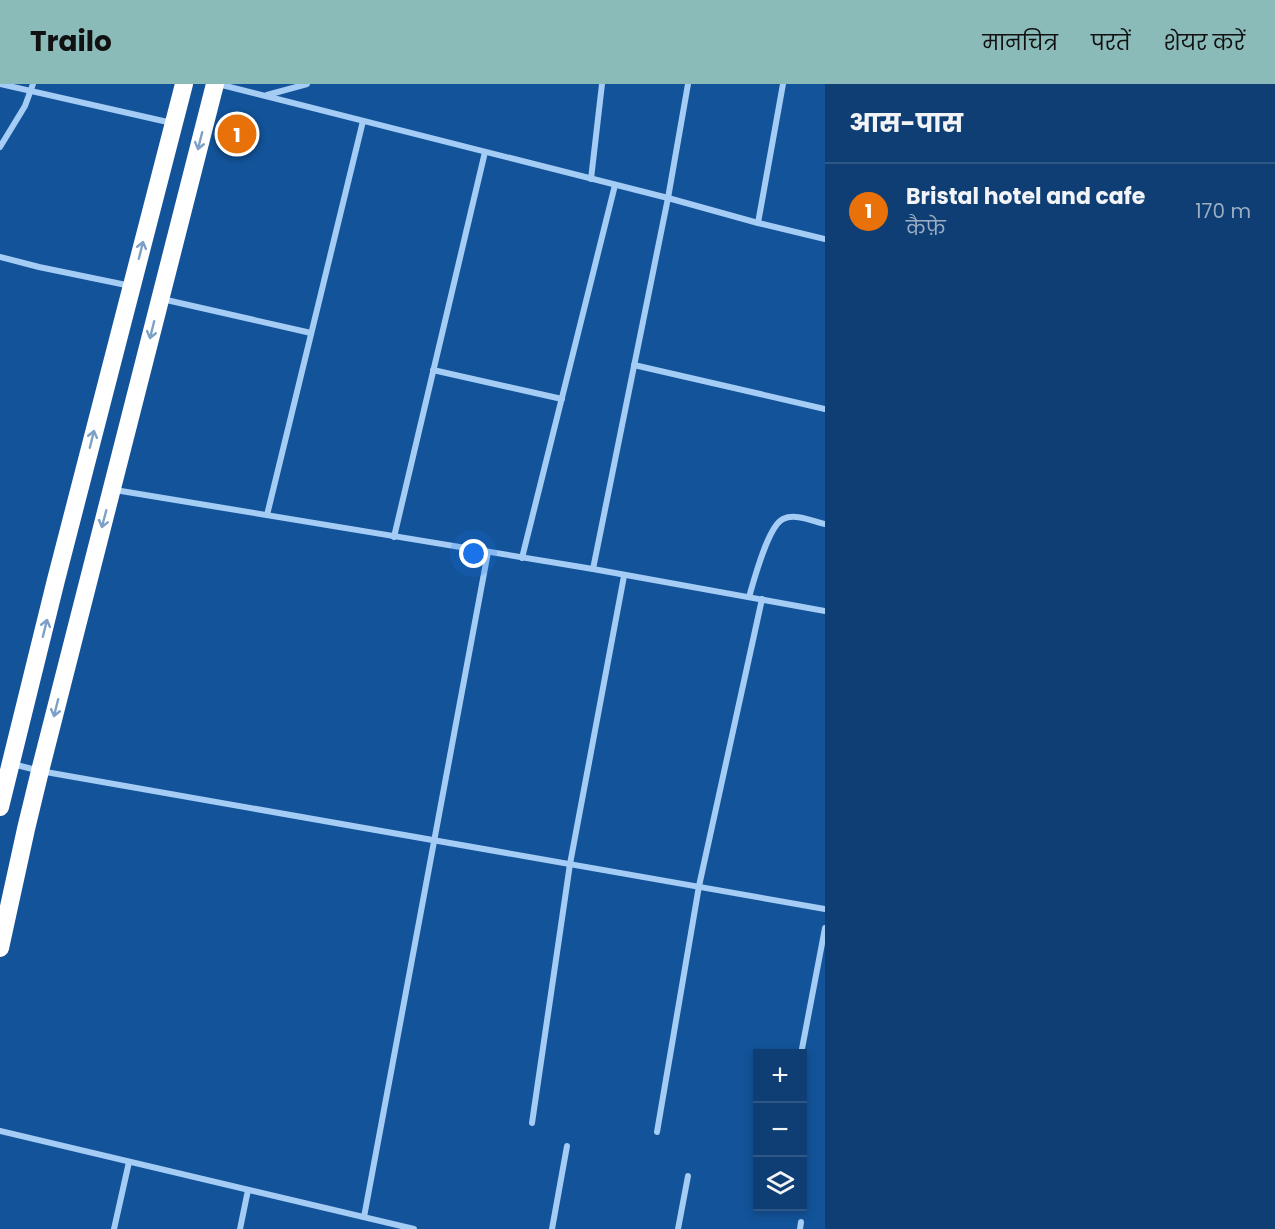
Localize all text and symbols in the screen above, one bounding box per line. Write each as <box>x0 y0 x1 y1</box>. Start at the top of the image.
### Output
text: Trailo <box>30 22 112 61</box>
text: मानचित्र <box>982 28 1058 57</box>
text: परतें <box>1091 28 1130 57</box>
text: शेयर करें <box>1163 28 1245 57</box>
text: आस-पास <box>849 105 963 141</box>
pin: 1 <box>218 112 256 156</box>
one-way arrow <box>194 131 205 150</box>
text: Bristal hotel and cafe <box>906 181 1145 212</box>
text: 1 <box>865 197 872 225</box>
text: 170 m <box>1195 197 1251 225</box>
text: कैफ़े <box>906 214 946 242</box>
one-way arrow <box>135 241 147 260</box>
one-way arrow <box>145 320 157 339</box>
one-way arrow <box>87 430 99 449</box>
one-way arrow <box>97 509 109 528</box>
your location <box>459 539 488 568</box>
one-way arrow <box>39 619 51 638</box>
one-way arrow <box>49 698 61 717</box>
map controls <box>753 1049 807 1211</box>
button: + <box>753 1049 807 1103</box>
button: − <box>753 1103 807 1157</box>
button: layers <box>753 1157 807 1211</box>

